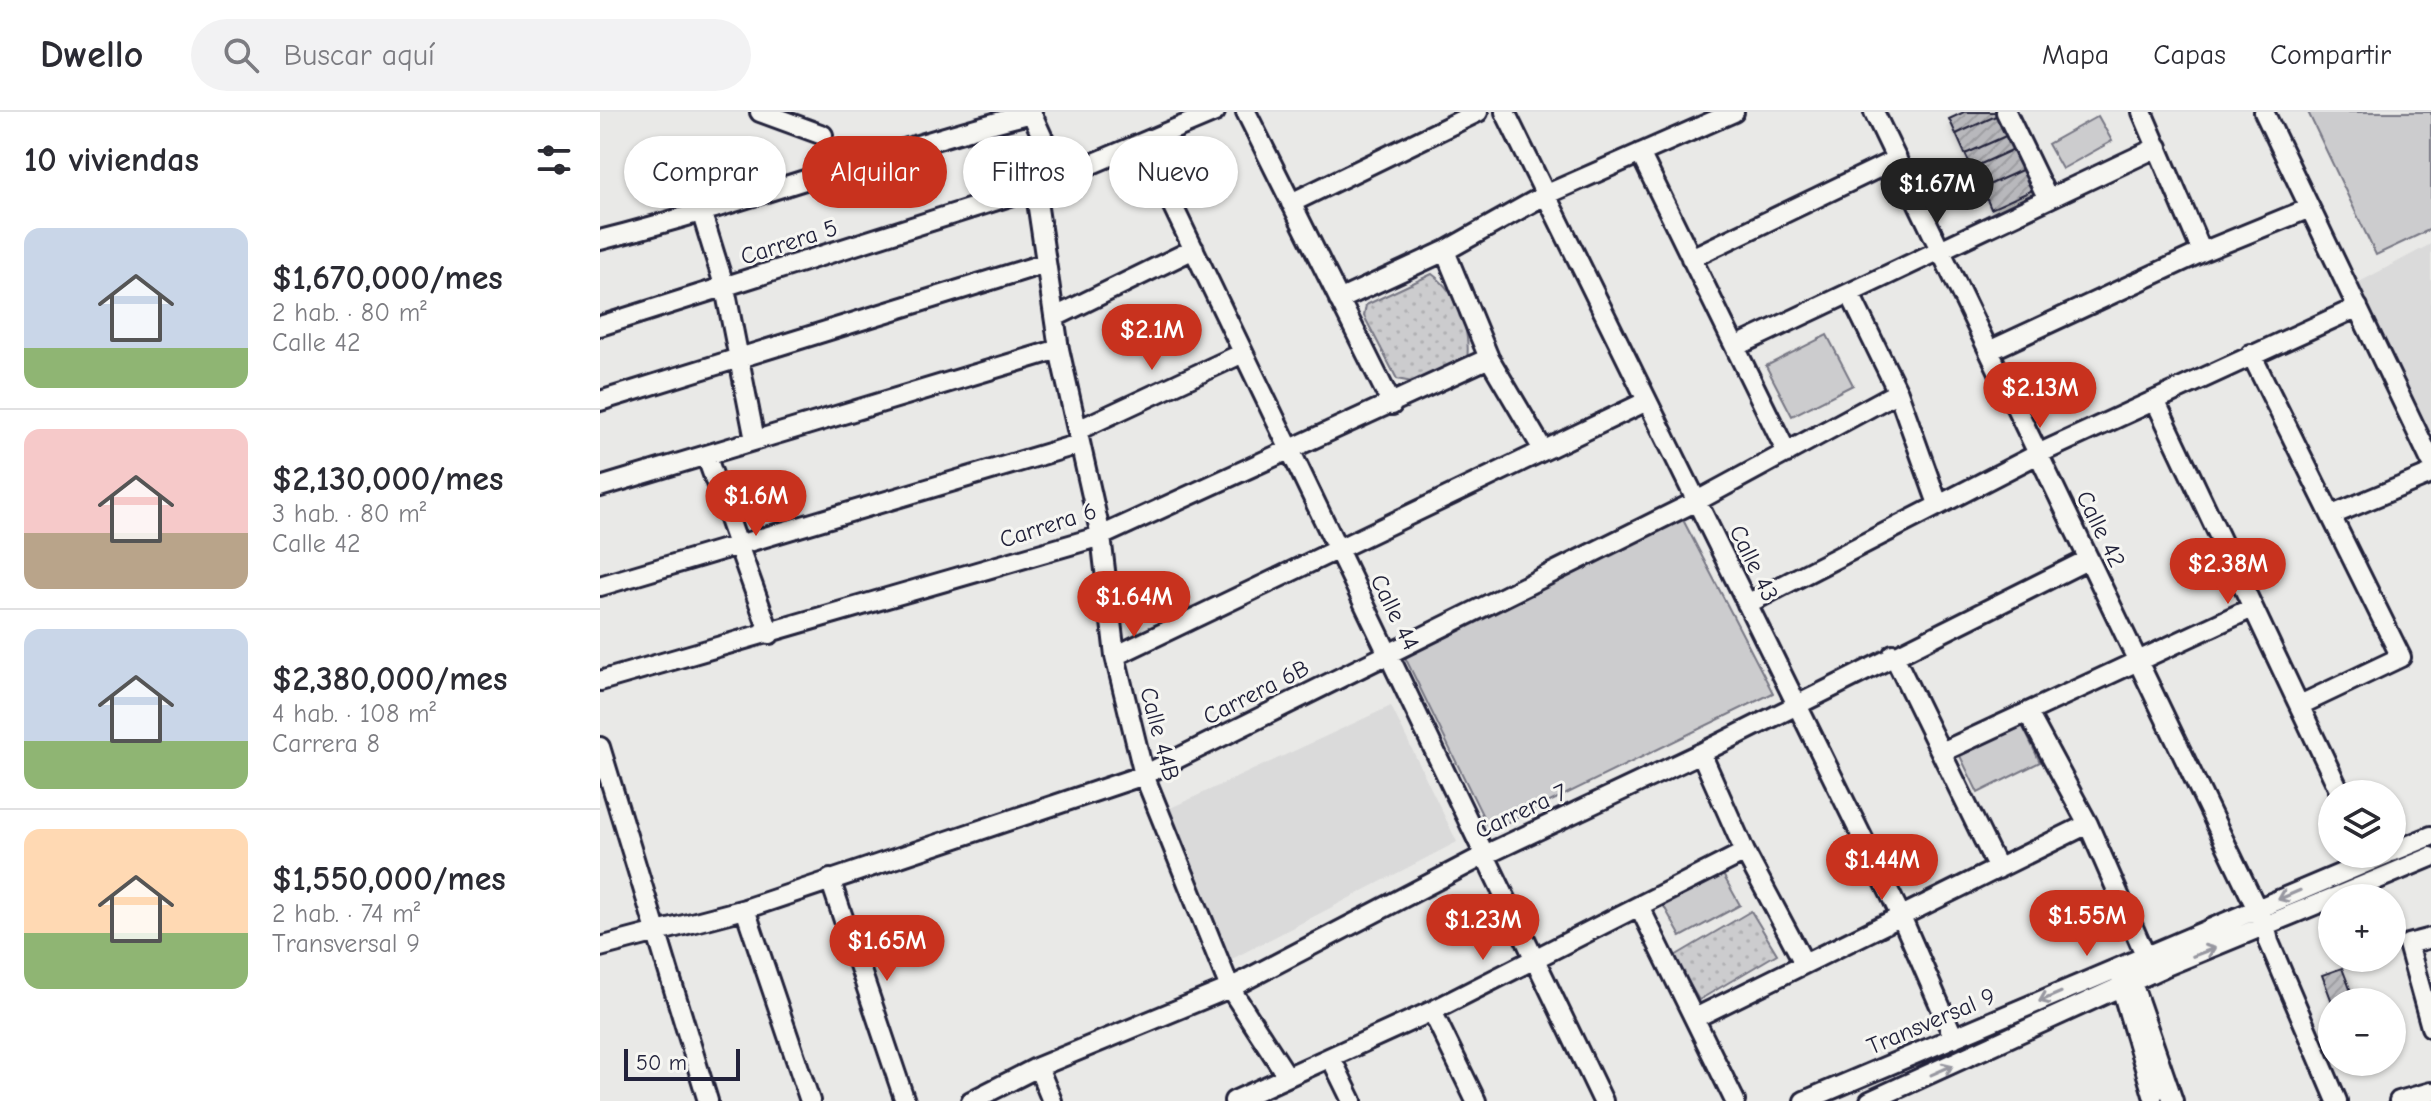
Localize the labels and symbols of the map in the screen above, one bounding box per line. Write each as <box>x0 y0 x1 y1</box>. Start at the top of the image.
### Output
pin: $1.67M <box>1872 158 2002 226</box>
street label: Carrera 5 <box>737 213 841 271</box>
pin: $2.1M <box>1096 304 1208 372</box>
pin: $2.13M <box>1975 362 2105 430</box>
pin: $1.6M <box>700 470 812 538</box>
street label: Calle 42 <box>2070 486 2132 572</box>
street label: Carrera 6 <box>996 496 1100 554</box>
street label: Calle 43 <box>1724 520 1784 606</box>
pin: $2.38M <box>2163 538 2293 606</box>
street label: Calle 44 <box>1365 570 1425 654</box>
pin: $1.64M <box>1069 571 1199 639</box>
street label: Carrera 6B <box>1198 653 1314 731</box>
street label: Calle 44B <box>1134 684 1186 784</box>
street label: Carrera 7 <box>1470 777 1572 845</box>
pin: $1.44M <box>1817 834 1947 902</box>
one-way arrow <box>2277 888 2302 903</box>
pin: $1.55M <box>2022 890 2152 958</box>
pin: $1.23M <box>1418 894 1548 962</box>
pin: $1.65M <box>822 915 952 983</box>
one-way arrow <box>2191 944 2216 958</box>
street label: Transversal 9 <box>1863 981 1999 1061</box>
one-way arrow <box>2038 990 2062 1005</box>
scale bar <box>624 1045 740 1081</box>
one-way arrow <box>1929 1061 1954 1076</box>

